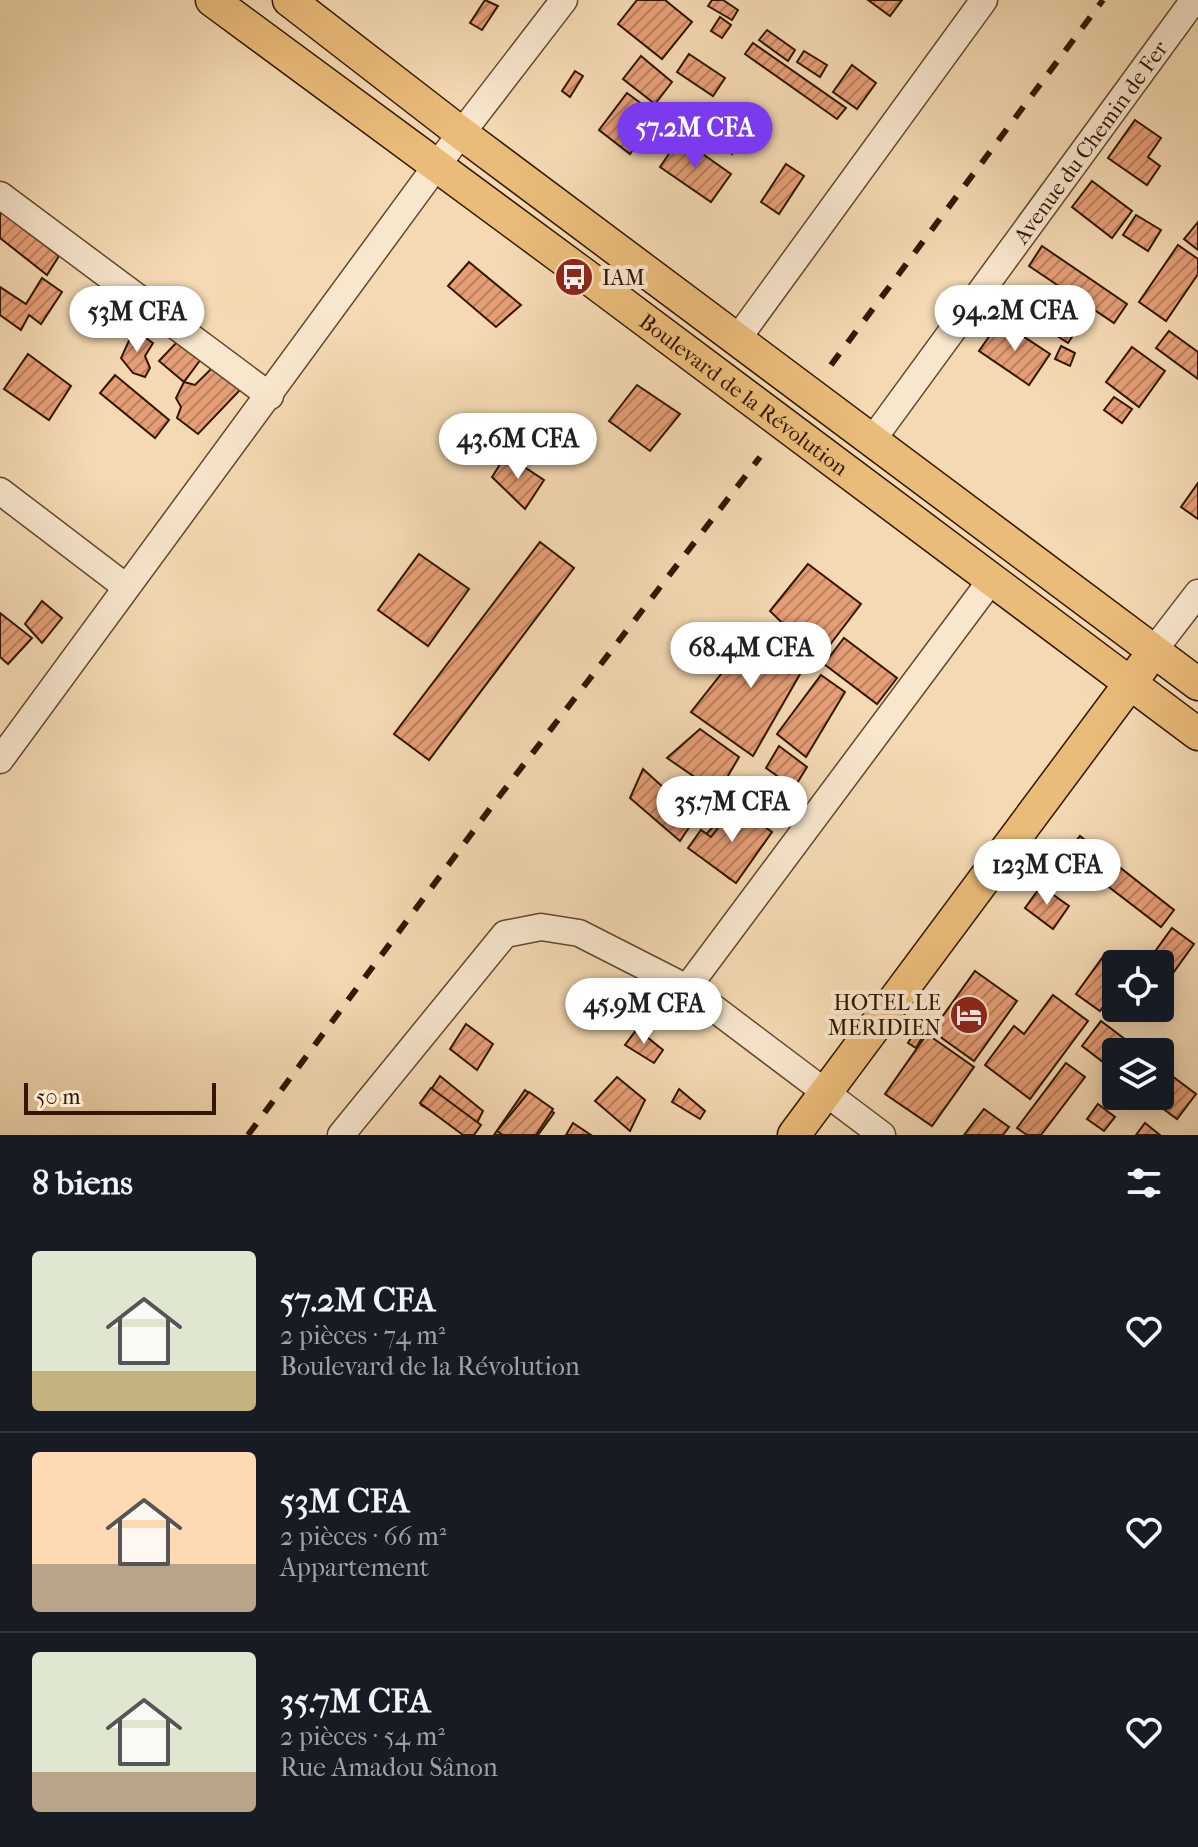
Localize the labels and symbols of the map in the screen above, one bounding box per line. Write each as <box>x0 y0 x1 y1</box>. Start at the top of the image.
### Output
street label: Avenue du Chemin de Fer <box>1008 36 1174 250</box>
pin: 57.2M CFA <box>603 102 787 170</box>
bus stop icon: IAM <box>553 256 595 298</box>
place label: IAM <box>602 265 645 291</box>
pin: 94.2M CFA <box>923 285 1107 353</box>
pin: 53M CFA <box>63 286 211 354</box>
street label: Boulevard de la Révolution <box>634 308 853 482</box>
pin: 43.6M CFA <box>426 413 610 481</box>
pin: 68.4M CFA <box>659 622 843 690</box>
pin: 35.7M CFA <box>640 776 824 844</box>
pin: 123M CFA <box>964 839 1130 907</box>
pin: 45.9M CFA <box>552 978 736 1046</box>
place label: HOTEL LE MERIDIEN <box>828 990 941 1041</box>
hotel icon: HOTEL LE MERIDIEN <box>948 994 990 1036</box>
scale bar <box>24 1079 216 1115</box>

